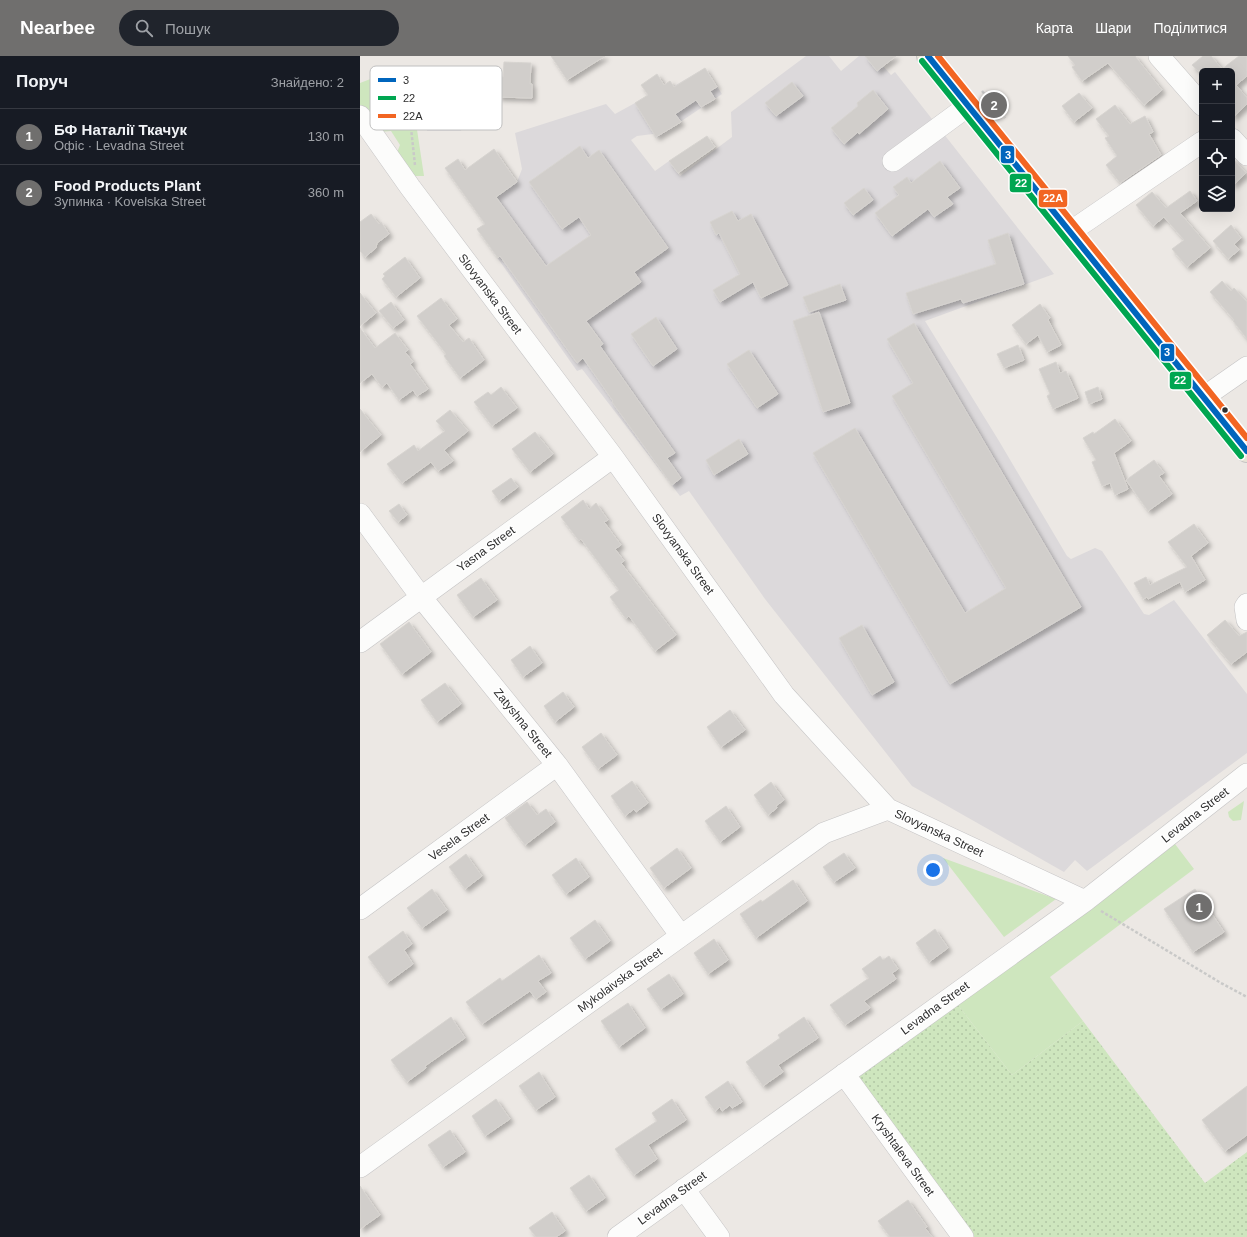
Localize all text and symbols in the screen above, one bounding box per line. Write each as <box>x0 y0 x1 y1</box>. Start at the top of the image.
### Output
search box <box>119 10 399 46</box>
text: Nearbee <box>20 17 95 38</box>
icon: search <box>133 17 155 39</box>
text: Пошук <box>165 20 210 37</box>
text: Карта <box>1036 20 1073 36</box>
text: Шари <box>1095 20 1131 36</box>
text: Поділитися <box>1153 20 1227 36</box>
legend <box>370 66 502 130</box>
map controls <box>1199 68 1235 212</box>
button: + <box>1199 68 1235 104</box>
text: Поруч <box>16 72 68 91</box>
text: 3 <box>403 74 409 86</box>
text: Знайдено: 2 <box>271 75 344 90</box>
pin: 2 <box>981 90 1007 120</box>
text: 22 <box>403 92 415 104</box>
button: − <box>1199 104 1235 140</box>
text: 22А <box>403 110 423 122</box>
text: БФ Наталії Ткачук <box>54 121 187 138</box>
text: 1 <box>25 129 33 144</box>
text: 130 m <box>308 129 344 144</box>
text: Офіс · Levadna Street <box>54 138 184 153</box>
button: locate <box>1199 140 1235 176</box>
line badge: 3 <box>1000 145 1015 164</box>
text: 3 <box>1005 149 1011 161</box>
line badge: 22 <box>1009 173 1032 193</box>
button: layers <box>1199 176 1235 212</box>
text: Food Products Plant <box>54 177 201 194</box>
text: 22 <box>1015 177 1027 189</box>
text: 2 <box>25 185 33 200</box>
text: 360 m <box>308 185 344 200</box>
line badge: 22А <box>1038 189 1068 208</box>
text: 22А <box>1043 192 1063 204</box>
text: Зупинка · Kovelska Street <box>54 194 206 209</box>
street label: Slovyanska Street <box>455 251 525 337</box>
line badge: 3 <box>1160 343 1175 362</box>
text: 3 <box>1164 346 1170 358</box>
line badge: 22 <box>1169 371 1192 390</box>
text: 22 <box>1174 374 1186 386</box>
unlabelled marker <box>1220 405 1230 415</box>
street label: Slovyanska Street <box>649 511 717 598</box>
street label: Yasna Street <box>454 523 518 575</box>
street label: Zatyshna Street <box>491 686 556 761</box>
street label: Levadna Street <box>1159 784 1232 846</box>
street label: Slovyanska Street <box>892 806 986 860</box>
street label: Vesela Street <box>426 810 493 864</box>
your location <box>923 860 943 880</box>
pin: 1 <box>1186 892 1212 922</box>
street label: Mykolaivska Street <box>575 944 665 1015</box>
street label: Levadna Street <box>898 978 973 1038</box>
street label: Kryshtaleva Street <box>869 1111 938 1199</box>
street label: Levadna Street <box>635 1168 710 1228</box>

